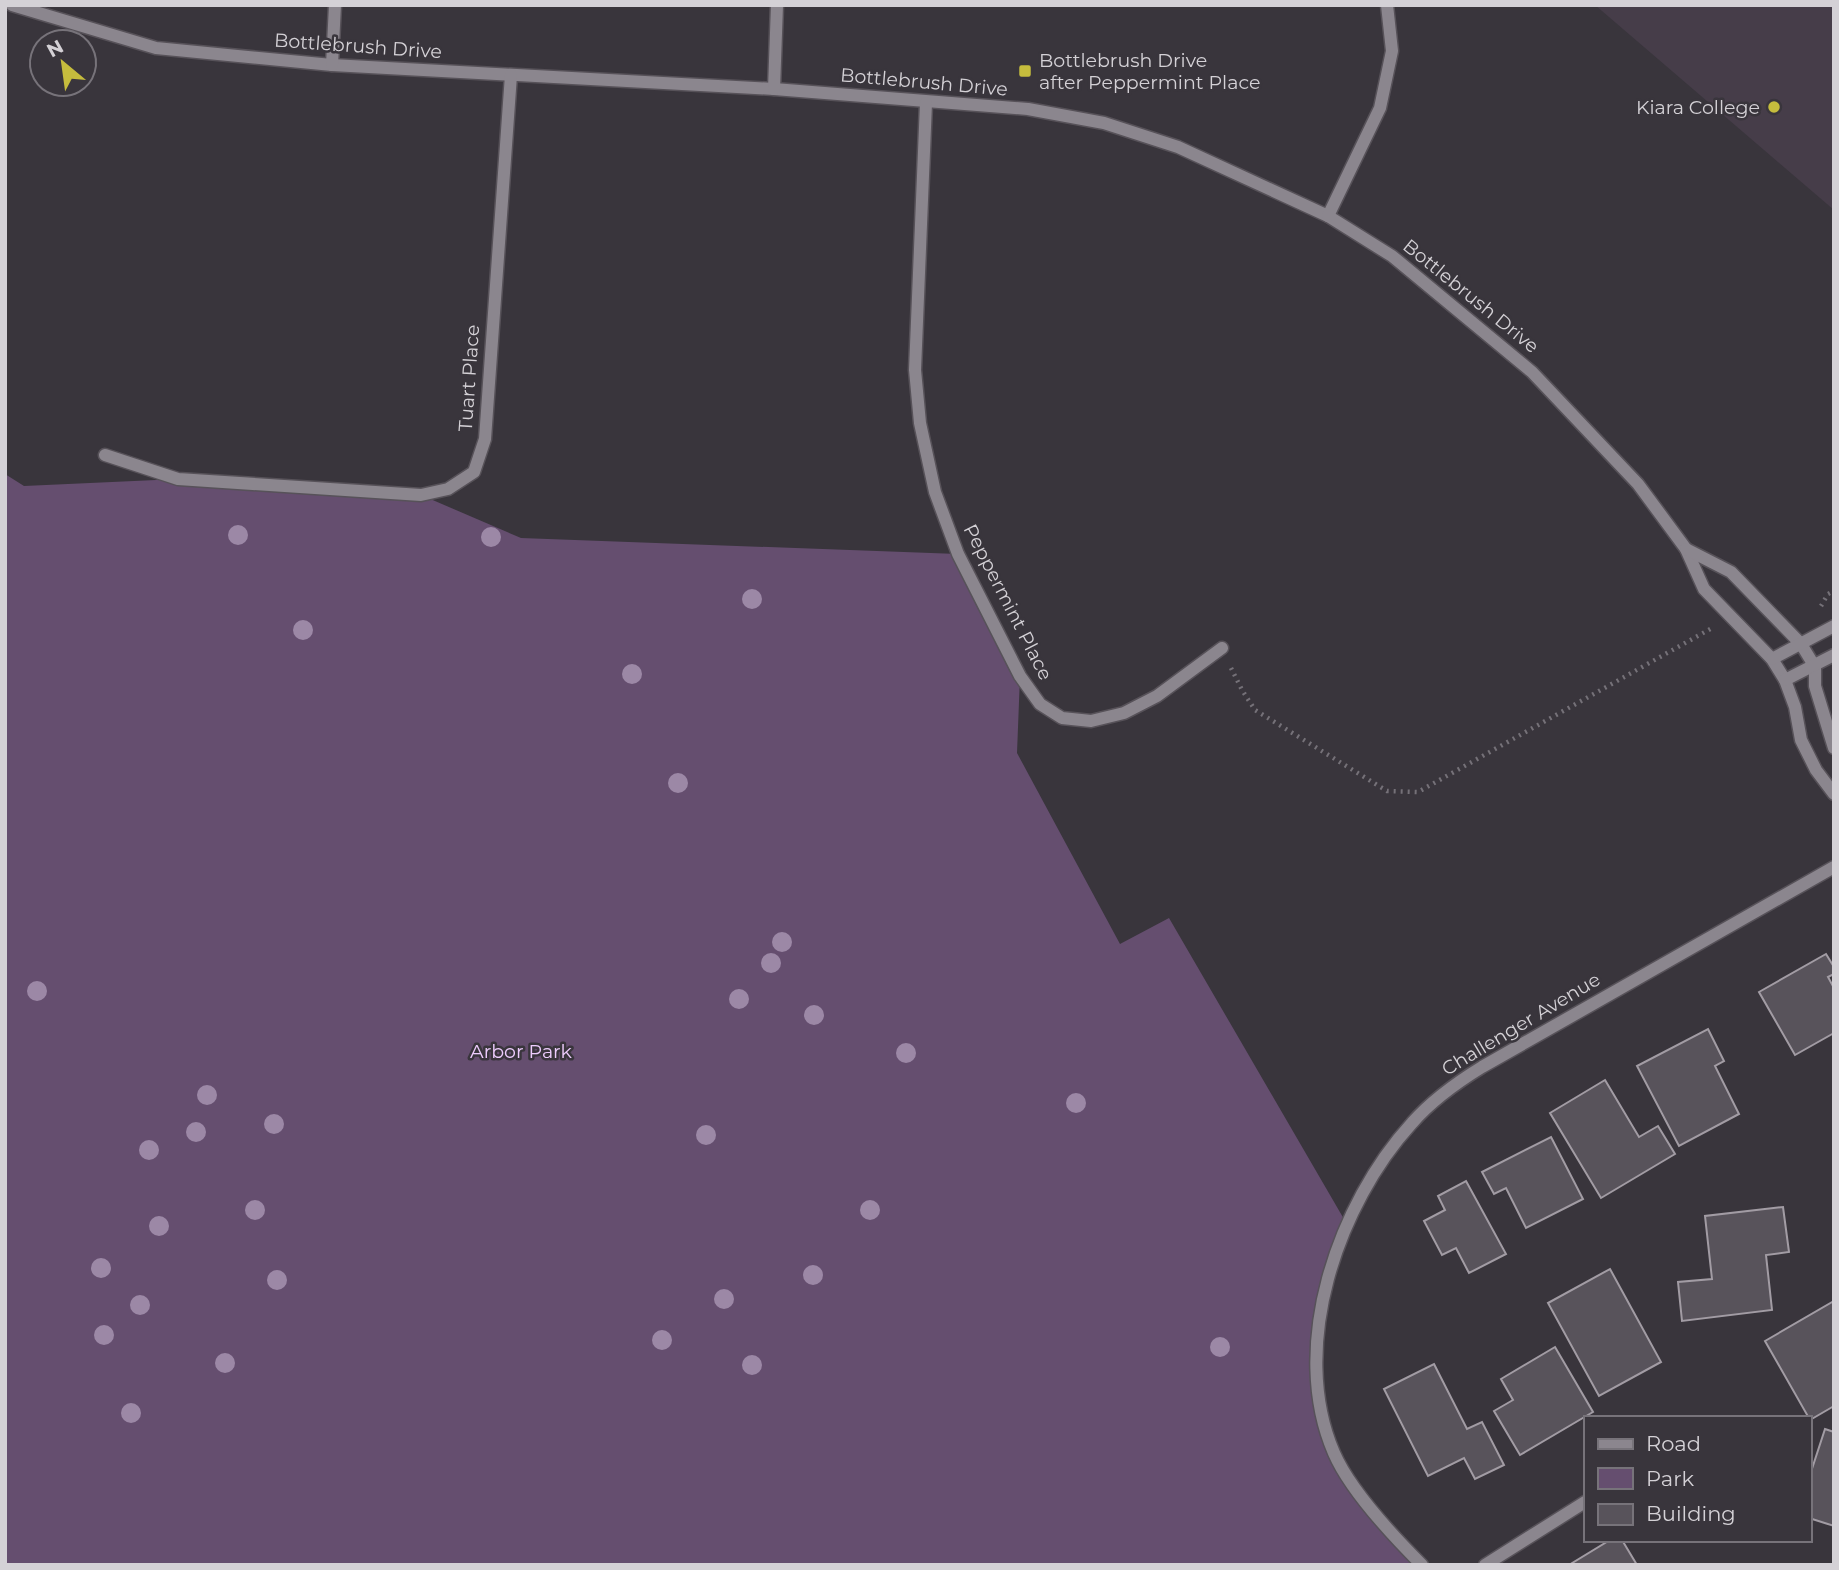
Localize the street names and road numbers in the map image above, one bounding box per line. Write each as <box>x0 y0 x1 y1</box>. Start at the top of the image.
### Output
street label: Bottlebrush Drive <box>273 29 443 63</box>
street label: Bottlebrush Drive <box>839 63 1009 101</box>
street label: Bottlebrush Drive <box>1398 234 1544 358</box>
street label: Tuart Place <box>454 324 484 432</box>
street label: Peppermint Place <box>959 520 1057 684</box>
street label: Challenger Avenue <box>1438 968 1604 1080</box>

